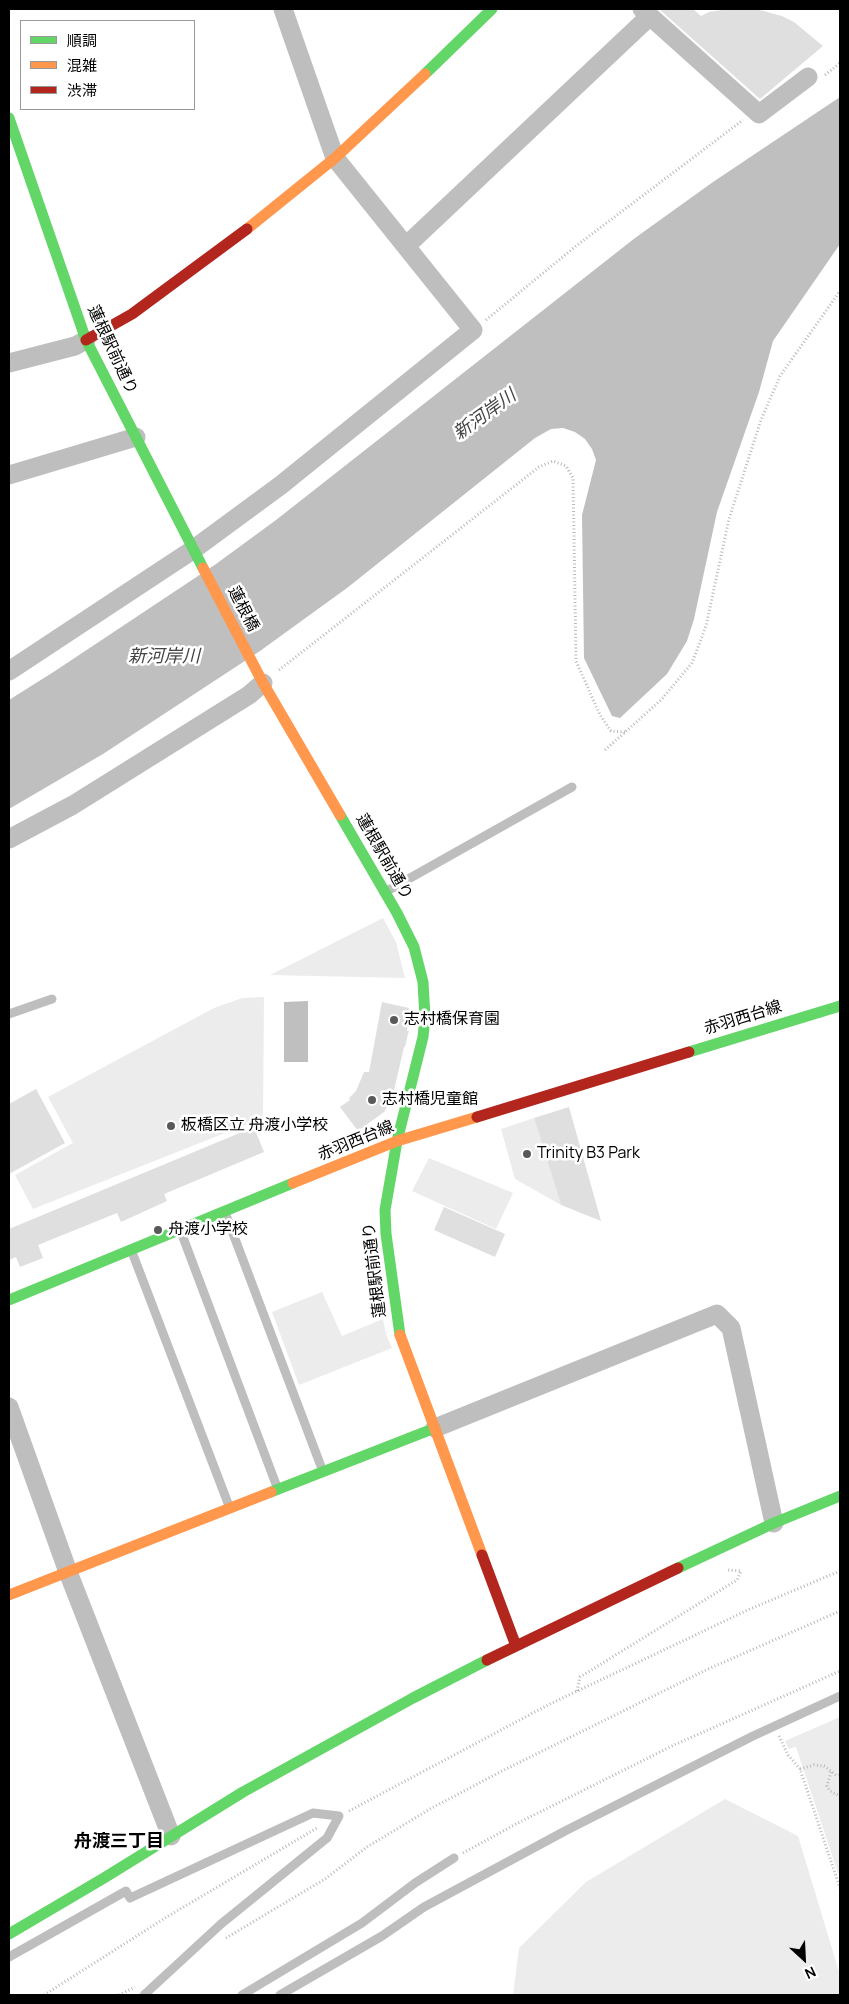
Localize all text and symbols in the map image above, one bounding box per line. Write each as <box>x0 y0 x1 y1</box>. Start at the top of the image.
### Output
legend <box>20 20 195 110</box>
text: 順調 <box>67 30 97 51</box>
text: 混雑 <box>67 55 97 76</box>
text: 渋滞 <box>67 80 97 101</box>
street label: 蓮根駅前通り <box>83 302 141 398</box>
water label: 新河岸川 <box>450 385 520 445</box>
street label: 蓮根橋 <box>224 583 262 635</box>
water label: 新河岸川 <box>128 646 200 668</box>
street label: 蓮根駅前通り <box>352 811 416 903</box>
street label: 赤羽西台線 <box>702 997 784 1039</box>
place label: 志村橋保育園 <box>404 1010 500 1030</box>
marker: 志村橋保育園 <box>388 1014 400 1026</box>
place label: 志村橋児童館 <box>382 1090 478 1110</box>
marker: 志村橋児童館 <box>366 1094 378 1106</box>
place label: 板橋区立 舟渡小学校 <box>181 1116 328 1136</box>
street label: 赤羽西台線 <box>315 1117 397 1165</box>
marker: 板橋区立 舟渡小学校 <box>165 1120 177 1132</box>
place label: Trinity B3 Park <box>537 1144 640 1164</box>
marker: Trinity B3 Park <box>521 1148 533 1160</box>
place label: 舟渡小学校 <box>168 1220 248 1240</box>
street label: 蓮根駅前通り <box>360 1221 390 1319</box>
marker: 舟渡小学校 <box>152 1224 164 1236</box>
district label: 舟渡三丁目 <box>74 1831 164 1853</box>
north arrow <box>779 1934 829 1984</box>
text: N <box>802 1962 819 1984</box>

